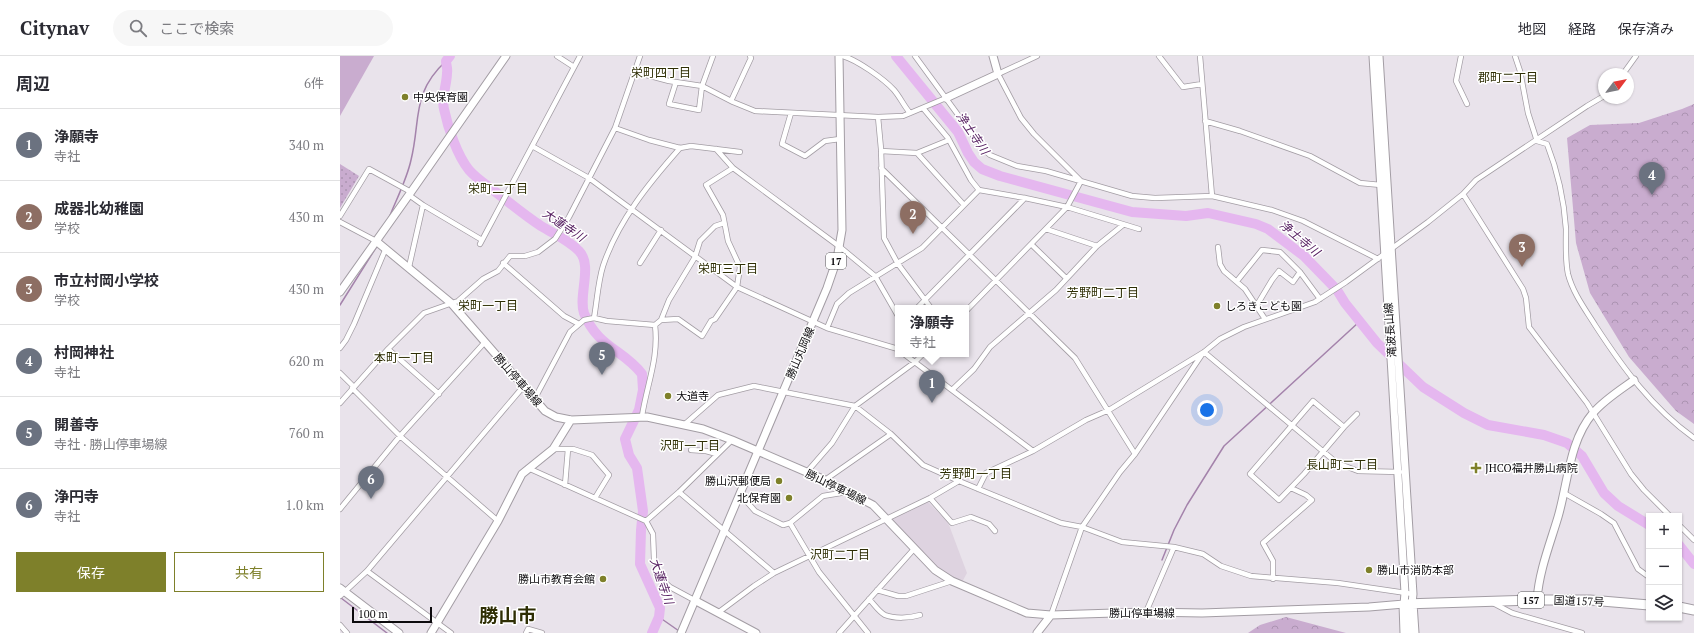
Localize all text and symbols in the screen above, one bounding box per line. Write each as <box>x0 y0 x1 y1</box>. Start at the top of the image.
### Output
search box <box>113 10 393 46</box>
text: Citynav <box>20 15 89 40</box>
icon: search <box>127 17 149 39</box>
text: ここで検索 <box>159 18 234 38</box>
text: 地図 <box>1518 19 1546 38</box>
text: 経路 <box>1568 19 1596 38</box>
text: 保存済み <box>1618 19 1674 38</box>
district label: 栄町四丁目 <box>631 65 691 80</box>
north arrow <box>1598 68 1634 104</box>
district label: 郡町二丁目 <box>1478 70 1538 85</box>
text: 周辺 <box>16 72 50 95</box>
text: 6件 <box>304 74 324 92</box>
place label: 中央保育園 <box>413 90 468 104</box>
marker: 中央保育園 <box>400 92 410 102</box>
water label: 浄土寺川 <box>953 109 994 159</box>
text: 浄願寺 <box>54 126 99 146</box>
text: 1 <box>25 136 33 154</box>
text: 340 m <box>289 136 324 154</box>
text: 寺社 <box>54 147 80 165</box>
pin: 4 <box>1639 162 1665 195</box>
district label: 栄町二丁目 <box>468 181 528 196</box>
text: 成器北幼稚園 <box>54 198 144 218</box>
pin: 2 <box>900 201 926 234</box>
water label: 大蓮寺川 <box>540 205 590 246</box>
text: 2 <box>25 208 33 226</box>
text: 430 m <box>289 208 324 226</box>
water label: 浄土寺川 <box>1277 217 1325 260</box>
text: 学校 <box>54 219 80 237</box>
pin: 3 <box>1509 234 1535 267</box>
road number: 17 <box>826 253 846 269</box>
district label: 栄町三丁目 <box>698 261 758 276</box>
text: 市立村岡小学校 <box>54 270 159 290</box>
text: 3 <box>25 280 33 298</box>
text: 430 m <box>289 280 324 298</box>
district label: 芳野町二丁目 <box>1067 285 1139 300</box>
text: 学校 <box>54 291 80 309</box>
district label: 栄町一丁目 <box>458 298 518 313</box>
place label: しろきこども園 <box>1225 299 1302 313</box>
marker: しろきこども園 <box>1212 301 1222 311</box>
street label: 滝波長山線 <box>1381 302 1399 358</box>
popup <box>895 305 969 357</box>
text: 浄願寺 <box>909 312 955 332</box>
street label: 勝山丸岡線 <box>783 325 817 381</box>
text: 寺社 <box>909 333 936 351</box>
text: 村岡神社 <box>54 342 114 362</box>
pin: 5 <box>589 342 615 375</box>
district label: 本町一丁目 <box>374 350 434 365</box>
street label: 勝山停車場線 <box>491 351 545 409</box>
text: 4 <box>25 352 33 370</box>
text: 620 m <box>289 352 324 370</box>
text: 寺社 <box>54 363 80 381</box>
pin: 1 <box>919 370 945 403</box>
place label: 大道寺 <box>676 389 709 403</box>
marker: 大道寺 <box>663 391 673 401</box>
your location <box>1197 400 1217 420</box>
text: 開善寺 <box>54 414 99 434</box>
text: 5 <box>25 424 33 442</box>
text: 760 m <box>289 424 324 442</box>
text: 寺社 · 勝山停車場線 <box>54 435 167 453</box>
district label: 沢町一丁目 <box>660 438 720 453</box>
district label: 長山町二丁目 <box>1306 457 1378 472</box>
place label: JHCO福井勝山病院 <box>1485 461 1578 475</box>
marker: JHCO福井勝山病院 <box>1470 462 1482 474</box>
pin: 6 <box>358 466 384 499</box>
street label: 勝山停車場線 <box>803 466 869 508</box>
district label: 芳野町一丁目 <box>940 466 1012 481</box>
place label: 勝山沢郵便局 <box>705 474 771 488</box>
marker: 勝山沢郵便局 <box>774 476 784 486</box>
text: 浄円寺 <box>54 486 99 506</box>
place label: 北保育園 <box>737 491 781 505</box>
marker: 北保育園 <box>784 493 794 503</box>
text: 6 <box>25 496 33 514</box>
text: 1.0 km <box>285 496 324 514</box>
text: 寺社 <box>54 507 80 525</box>
map controls <box>1646 513 1682 621</box>
button: + <box>1646 513 1682 549</box>
district label: 沢町二丁目 <box>810 547 870 562</box>
button: − <box>1646 549 1682 585</box>
button: 保存 <box>16 552 166 592</box>
button: 共有 <box>174 552 324 592</box>
water label: 大蓮寺川 <box>647 556 678 608</box>
place label: 勝山市消防本部 <box>1377 563 1454 577</box>
marker: 勝山市消防本部 <box>1364 565 1374 575</box>
place label: 勝山市教育会館 <box>518 572 595 586</box>
marker: 勝山市教育会館 <box>598 574 608 584</box>
button: layers <box>1646 585 1682 621</box>
road number: 157 <box>1518 592 1544 608</box>
street label: 国道157号 <box>1553 593 1605 609</box>
district label: 勝山市 <box>479 602 537 627</box>
scale bar <box>352 605 432 624</box>
street label: 勝山停車場線 <box>1109 606 1175 620</box>
text: 100 m <box>358 607 388 621</box>

